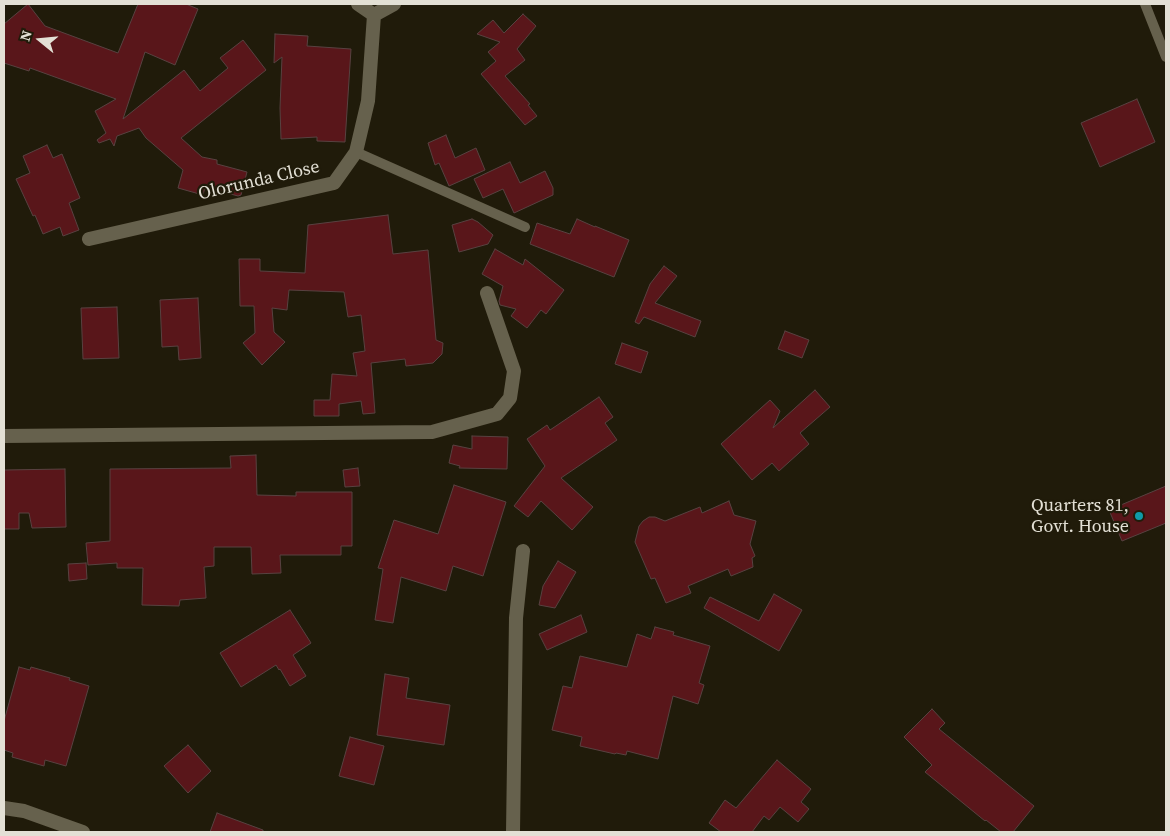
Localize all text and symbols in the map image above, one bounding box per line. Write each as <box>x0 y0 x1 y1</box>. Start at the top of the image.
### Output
north arrow <box>15 15 65 65</box>
text: N <box>15 28 37 43</box>
street label: Olorunda Close <box>196 157 322 205</box>
place label: Quarters 81, Govt. House <box>1031 495 1129 538</box>
marker: Quarters 81, Govt. House <box>1133 510 1145 522</box>

